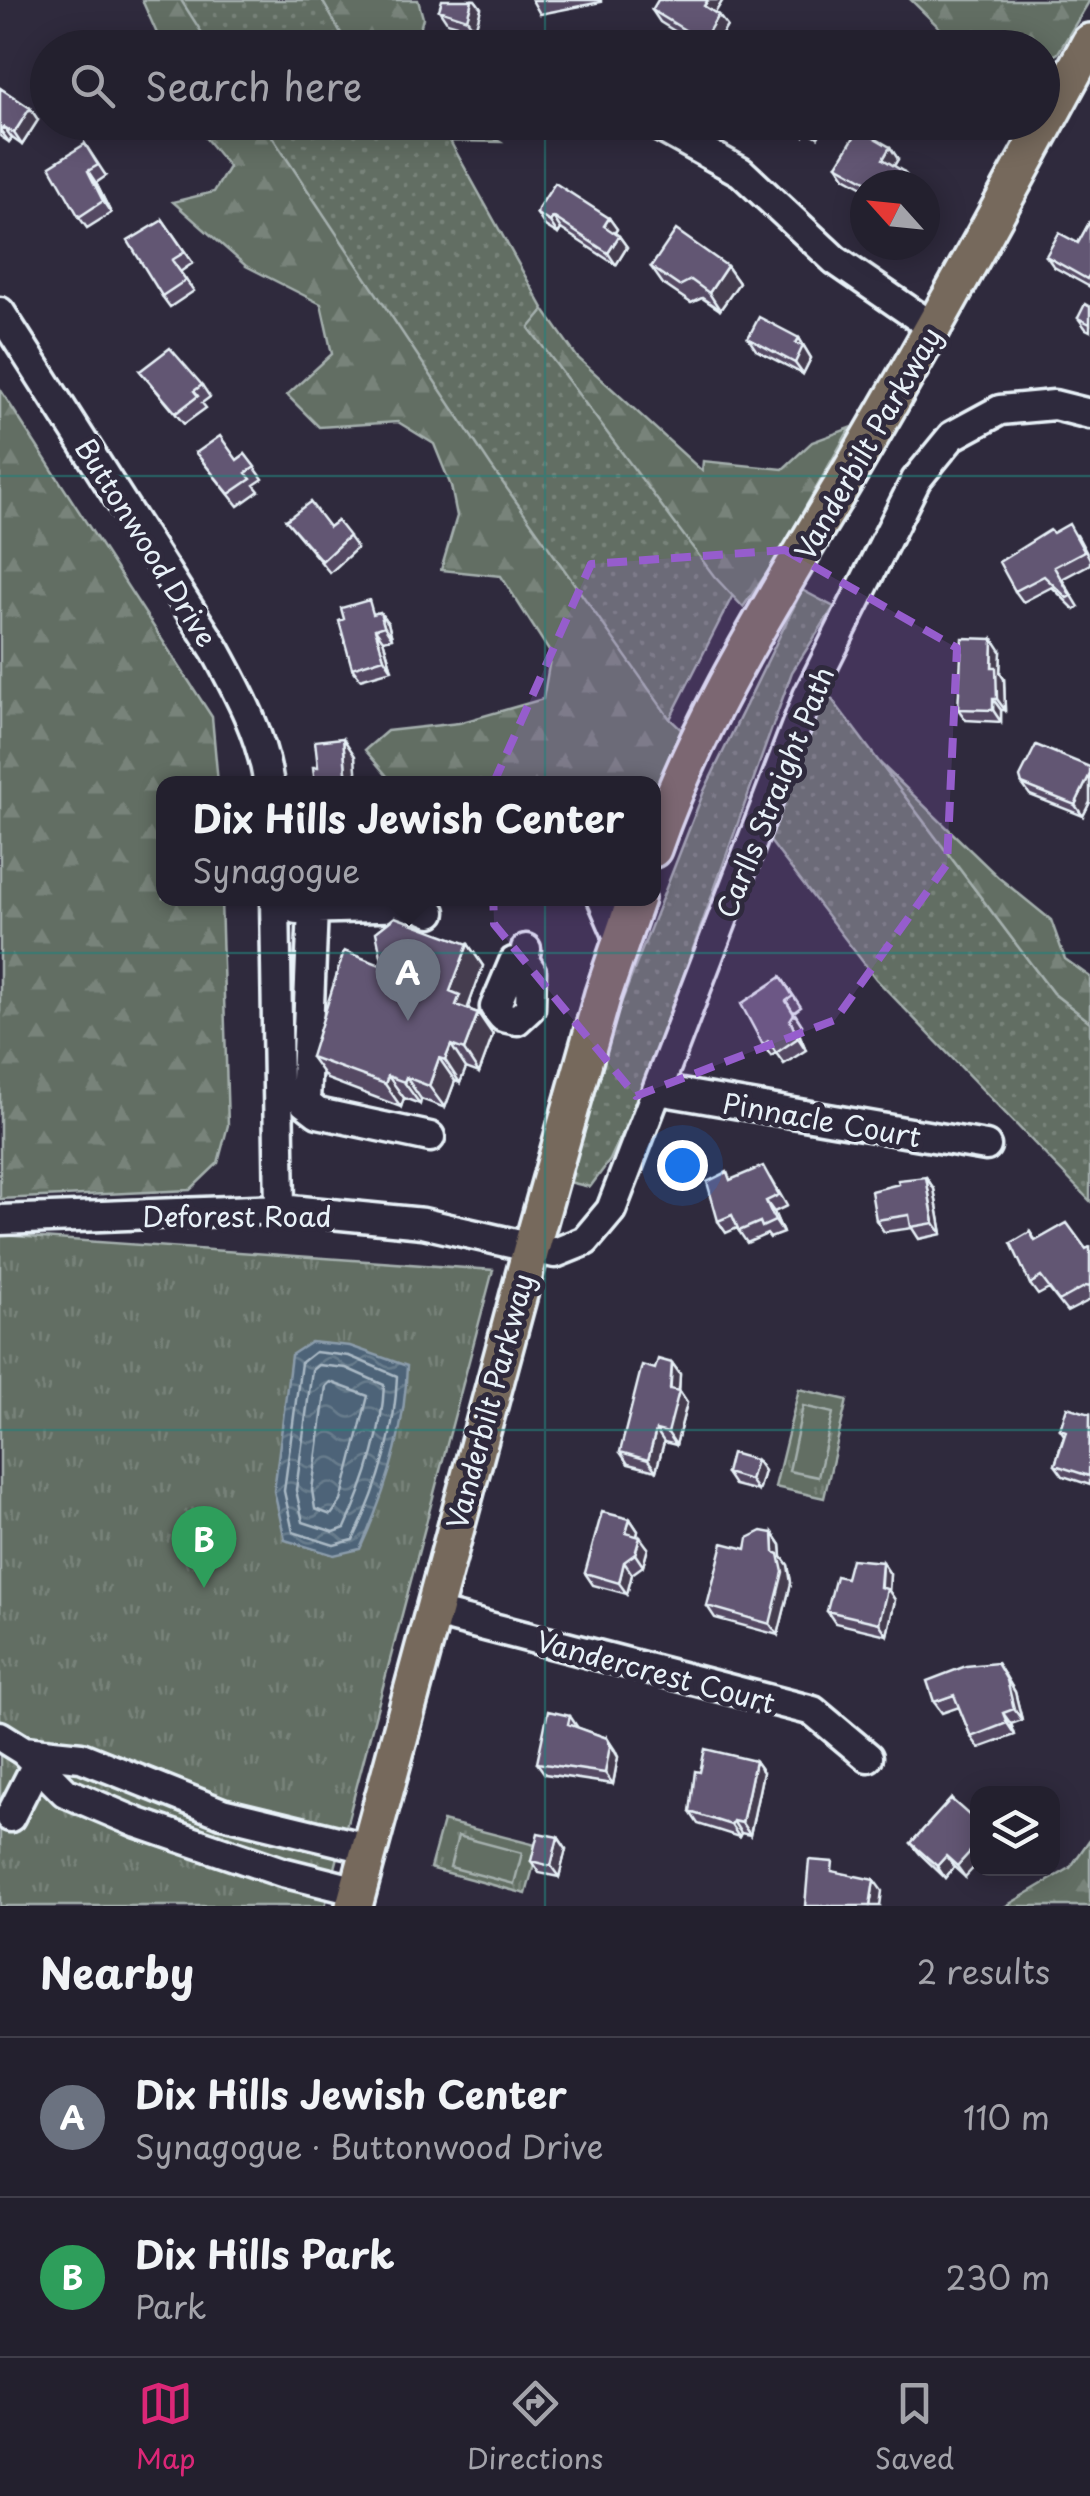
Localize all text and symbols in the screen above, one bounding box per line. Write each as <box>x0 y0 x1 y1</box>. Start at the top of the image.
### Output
search box <box>30 30 1060 140</box>
text: Search here <box>145 57 362 114</box>
icon: search <box>65 58 120 113</box>
north arrow <box>850 170 940 260</box>
street label: Vanderbilt Parkway <box>783 318 951 568</box>
street label: Buttonwood Drive <box>65 429 229 655</box>
street label: Carlls Straight Path <box>704 660 844 924</box>
popup <box>156 776 661 906</box>
text: Dix Hills Jewish Center <box>193 789 624 846</box>
text: Synagogue <box>193 846 360 894</box>
pin: A <box>376 938 440 1021</box>
street label: Pinnacle Court <box>720 1080 924 1158</box>
your location <box>657 1140 708 1191</box>
street label: Deforest Road <box>142 1194 332 1237</box>
street label: Vanderbilt Parkway <box>434 1268 544 1534</box>
pin: B <box>172 1506 236 1588</box>
street label: Vandercrest Court <box>532 1618 780 1724</box>
map controls <box>970 1786 1060 1876</box>
button: layers <box>970 1786 1060 1876</box>
text: Nearby <box>40 1940 194 2003</box>
text: 2 results <box>917 1947 1050 1995</box>
text: Dix Hills Jewish Center <box>135 2065 567 2122</box>
text: A <box>60 2093 85 2141</box>
text: 110 m <box>963 2093 1050 2141</box>
text: Synagogue · Buttonwood Drive <box>135 2122 603 2170</box>
text: Dix Hills Park <box>135 2225 395 2282</box>
text: B <box>62 2253 83 2301</box>
text: 230 m <box>945 2253 1050 2301</box>
text: Park <box>135 2282 207 2330</box>
tab: Map <box>136 2376 196 2479</box>
tab: Directions <box>467 2376 603 2479</box>
tab: Saved <box>875 2376 954 2479</box>

